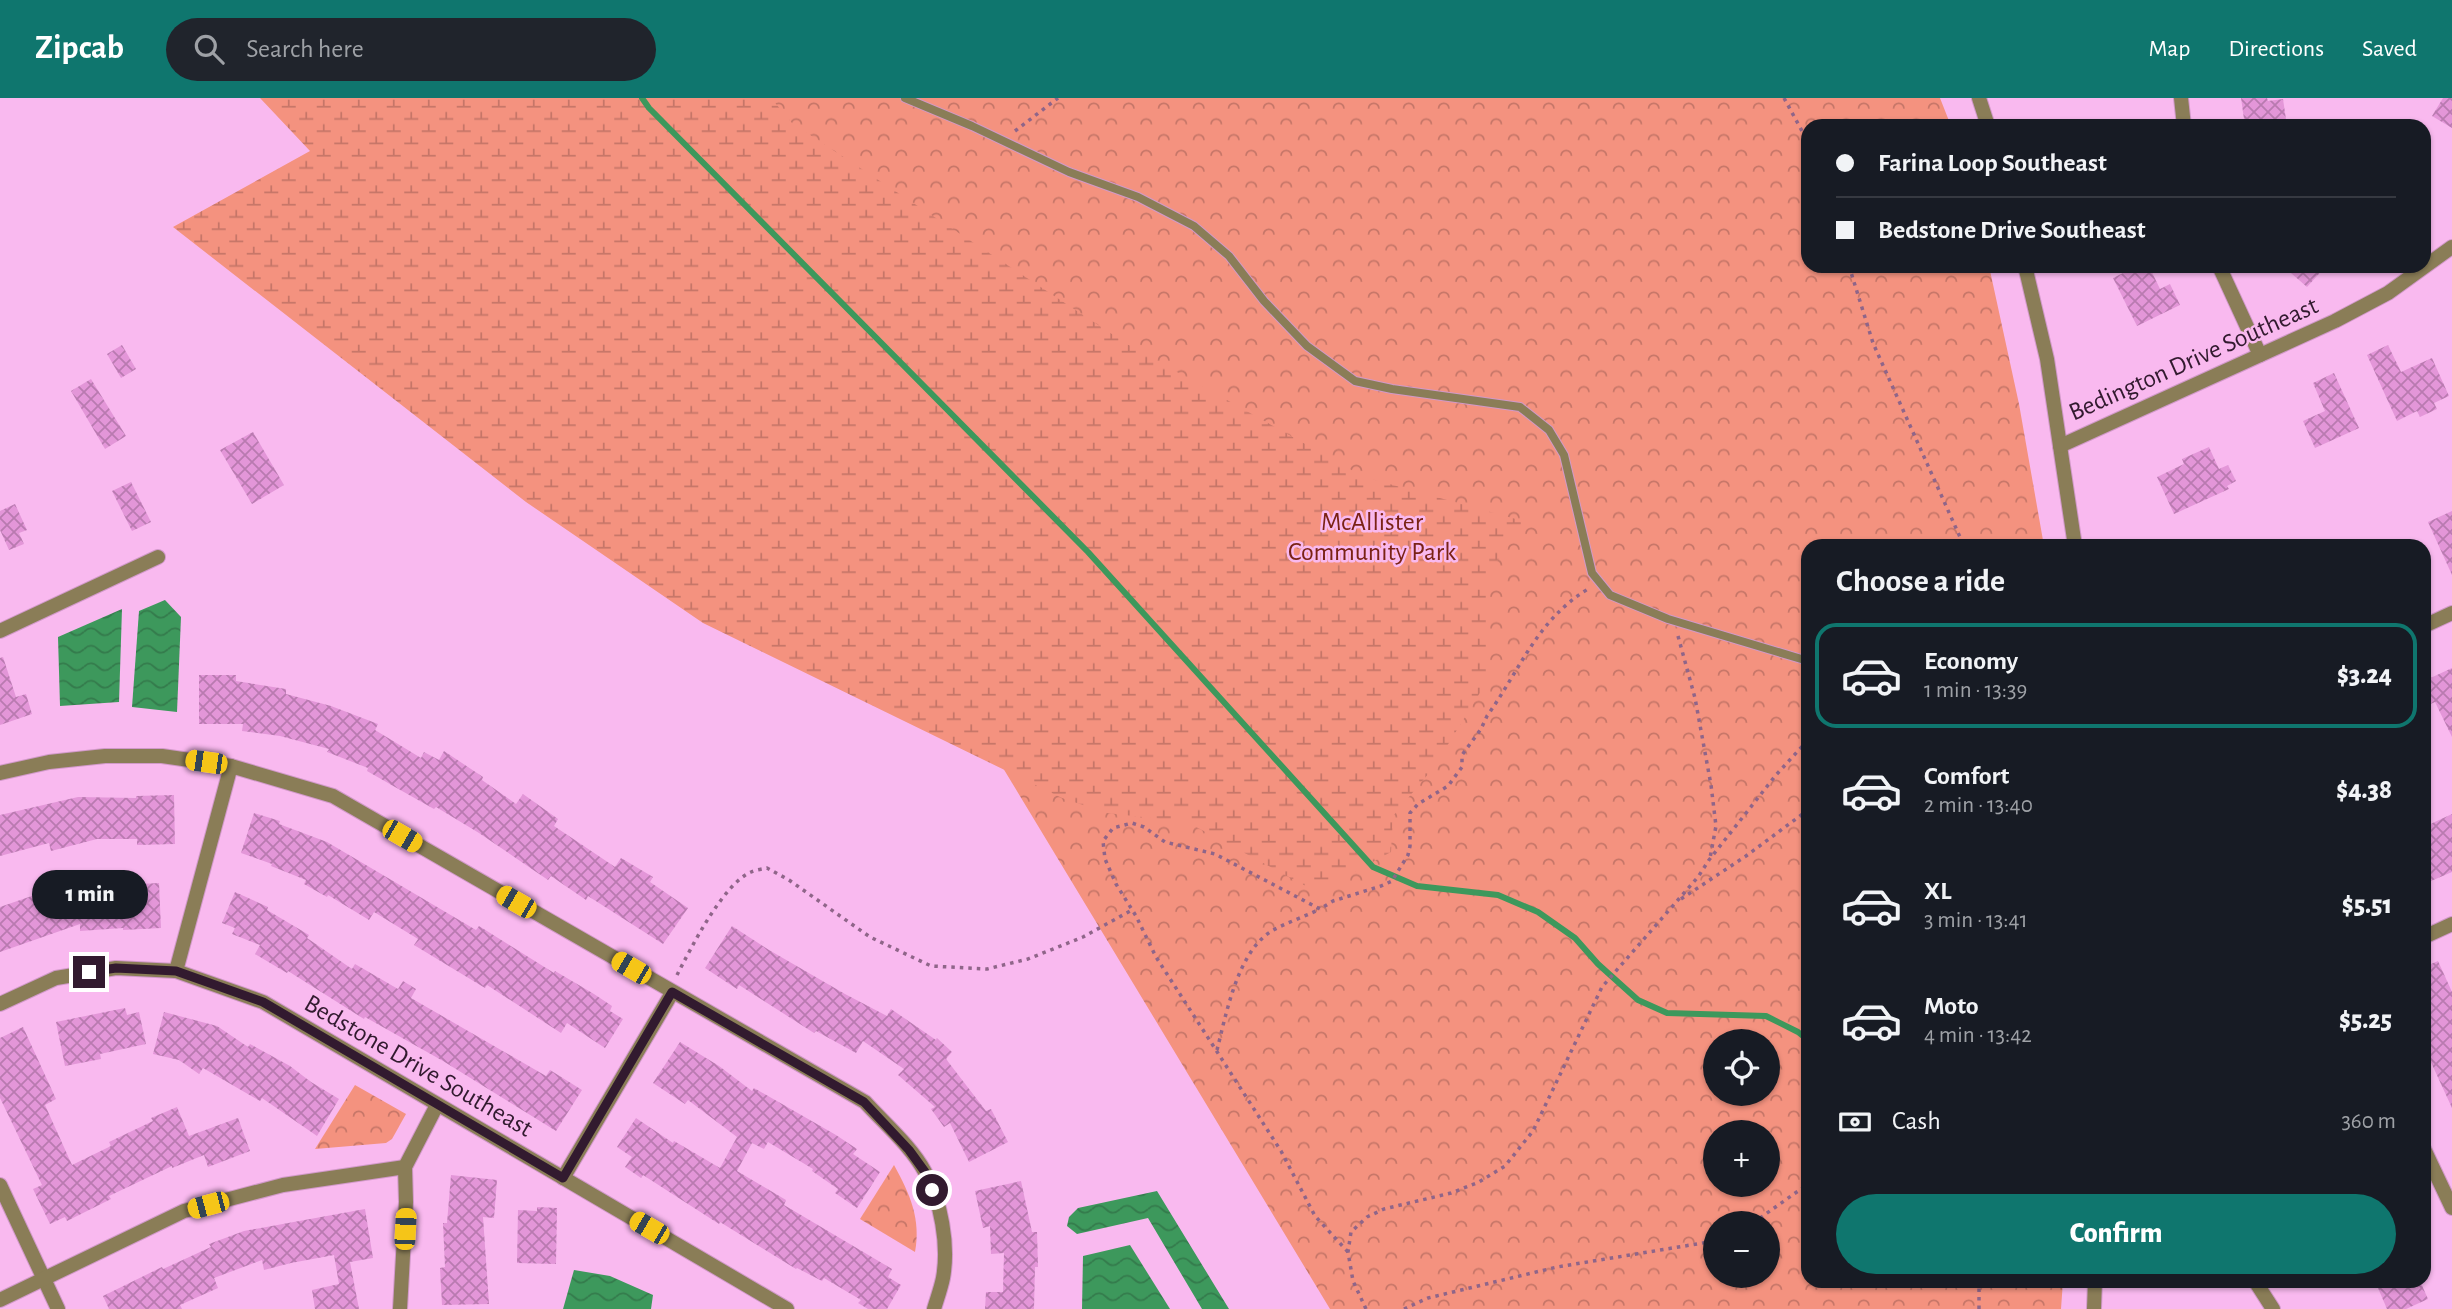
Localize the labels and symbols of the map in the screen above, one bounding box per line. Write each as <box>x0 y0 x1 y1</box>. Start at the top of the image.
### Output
street label: Bedington Drive Southeast <box>2065 292 2322 426</box>
park label: McAllister Community Park <box>1288 509 1456 565</box>
car <box>184 749 229 775</box>
car <box>379 816 426 856</box>
callout: 1 min <box>31 870 147 920</box>
car <box>493 882 540 922</box>
car <box>608 948 655 988</box>
route end <box>73 956 105 988</box>
street label: Bedstone Drive Southeast <box>300 990 537 1142</box>
route start <box>916 1174 948 1206</box>
car <box>185 1189 232 1221</box>
car <box>394 1207 417 1251</box>
car <box>626 1208 673 1248</box>

